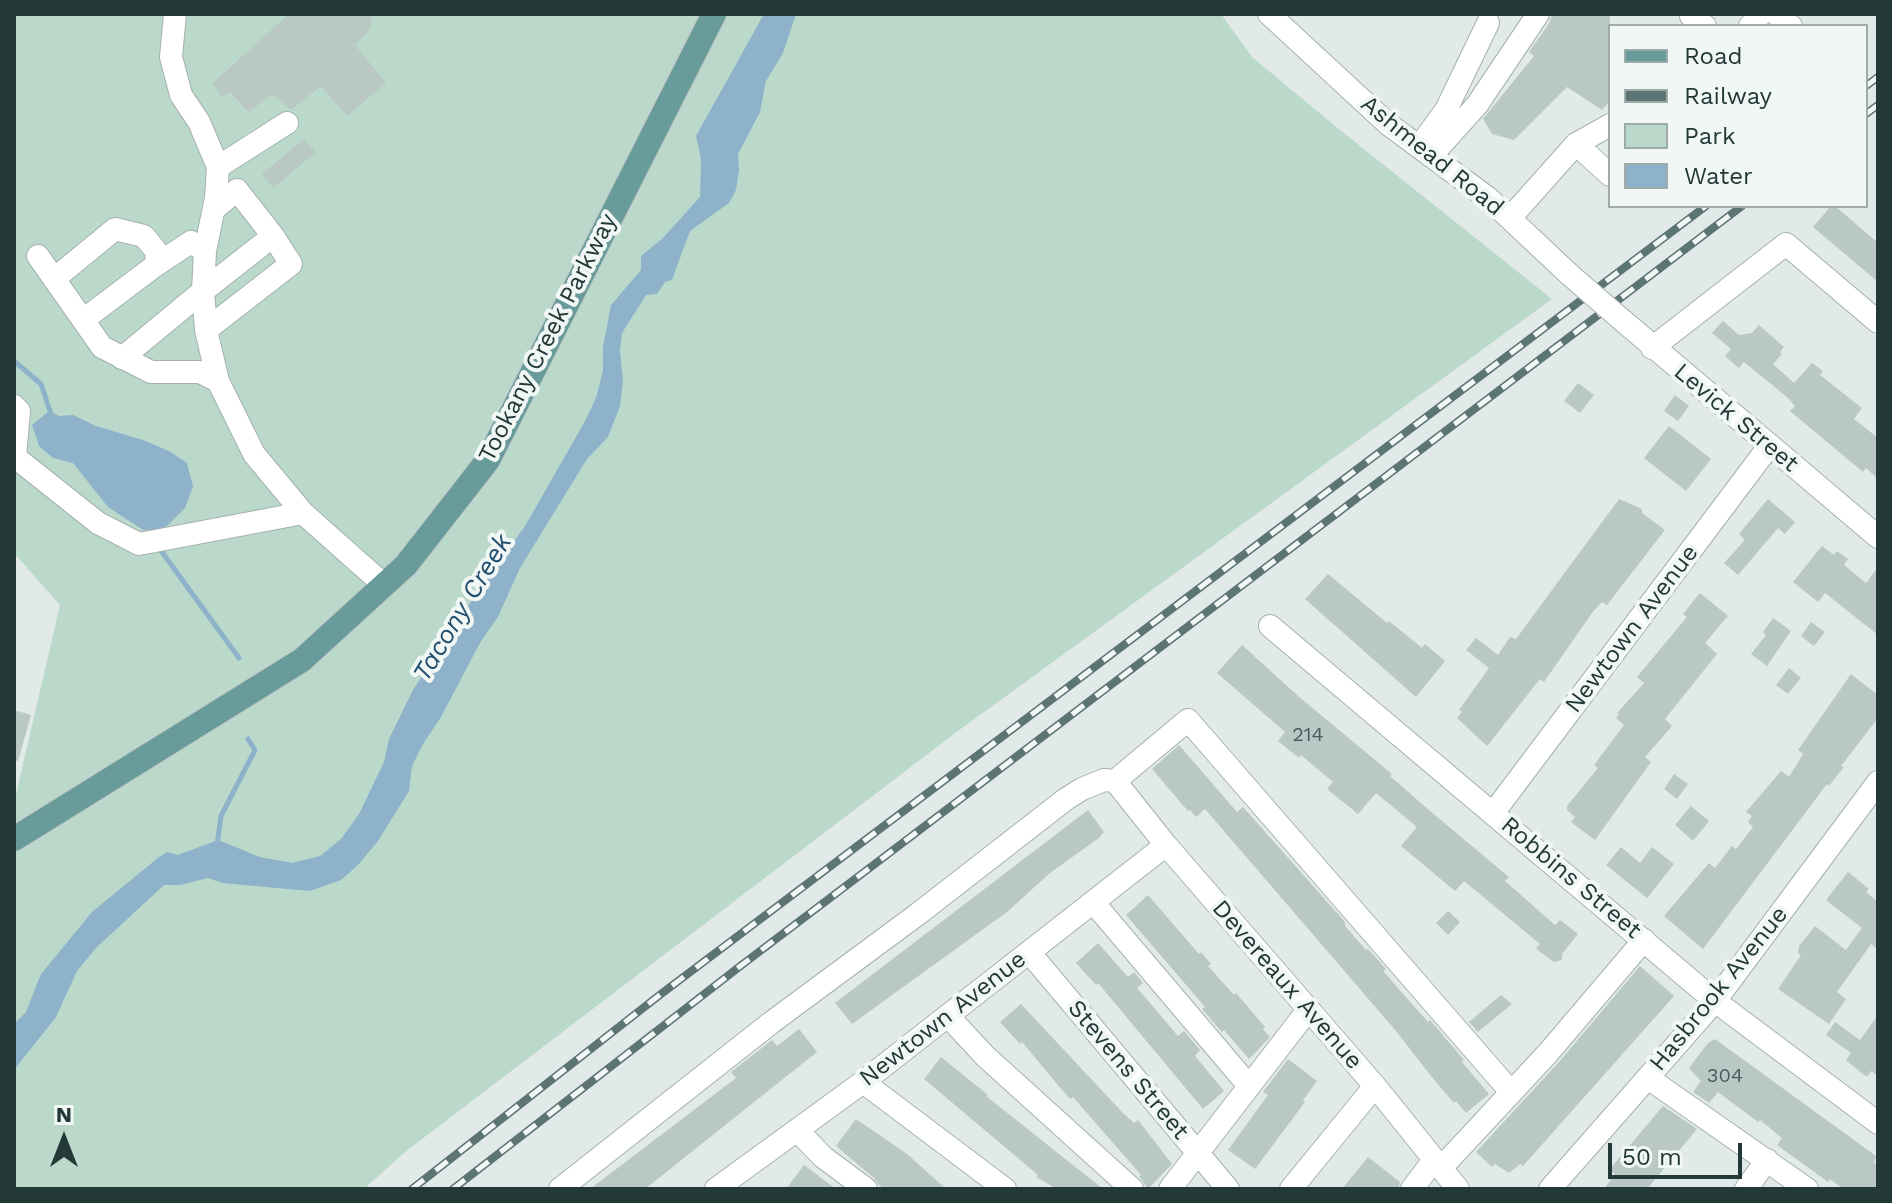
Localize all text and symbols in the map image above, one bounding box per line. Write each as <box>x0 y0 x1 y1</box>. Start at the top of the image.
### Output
legend <box>1608 24 1868 208</box>
text: Road <box>1684 42 1743 70</box>
text: Railway <box>1684 82 1772 110</box>
street label: Ashmead Road <box>1355 90 1509 222</box>
text: Park <box>1684 122 1736 150</box>
text: Water <box>1684 162 1753 190</box>
street label: Tookany Creek Parkway <box>473 209 623 467</box>
street label: Levick Street <box>1668 358 1804 478</box>
water label: Tacony Creek <box>407 529 519 687</box>
street label: Newtown Avenue <box>1559 539 1705 719</box>
house number: 214 <box>1292 723 1324 747</box>
street label: Robbins Street <box>1495 811 1647 945</box>
street label: Devereaux Avenue <box>1206 895 1368 1075</box>
street label: Hasbrook Avenue <box>1644 901 1794 1077</box>
street label: Newtown Avenue <box>854 945 1032 1093</box>
street label: Stevens Street <box>1061 994 1195 1146</box>
house number: 304 <box>1707 1064 1743 1088</box>
north arrow <box>24 1099 104 1179</box>
text: N <box>56 1102 72 1127</box>
scale bar <box>1612 1127 1746 1177</box>
text: 50 m <box>1622 1143 1682 1171</box>

